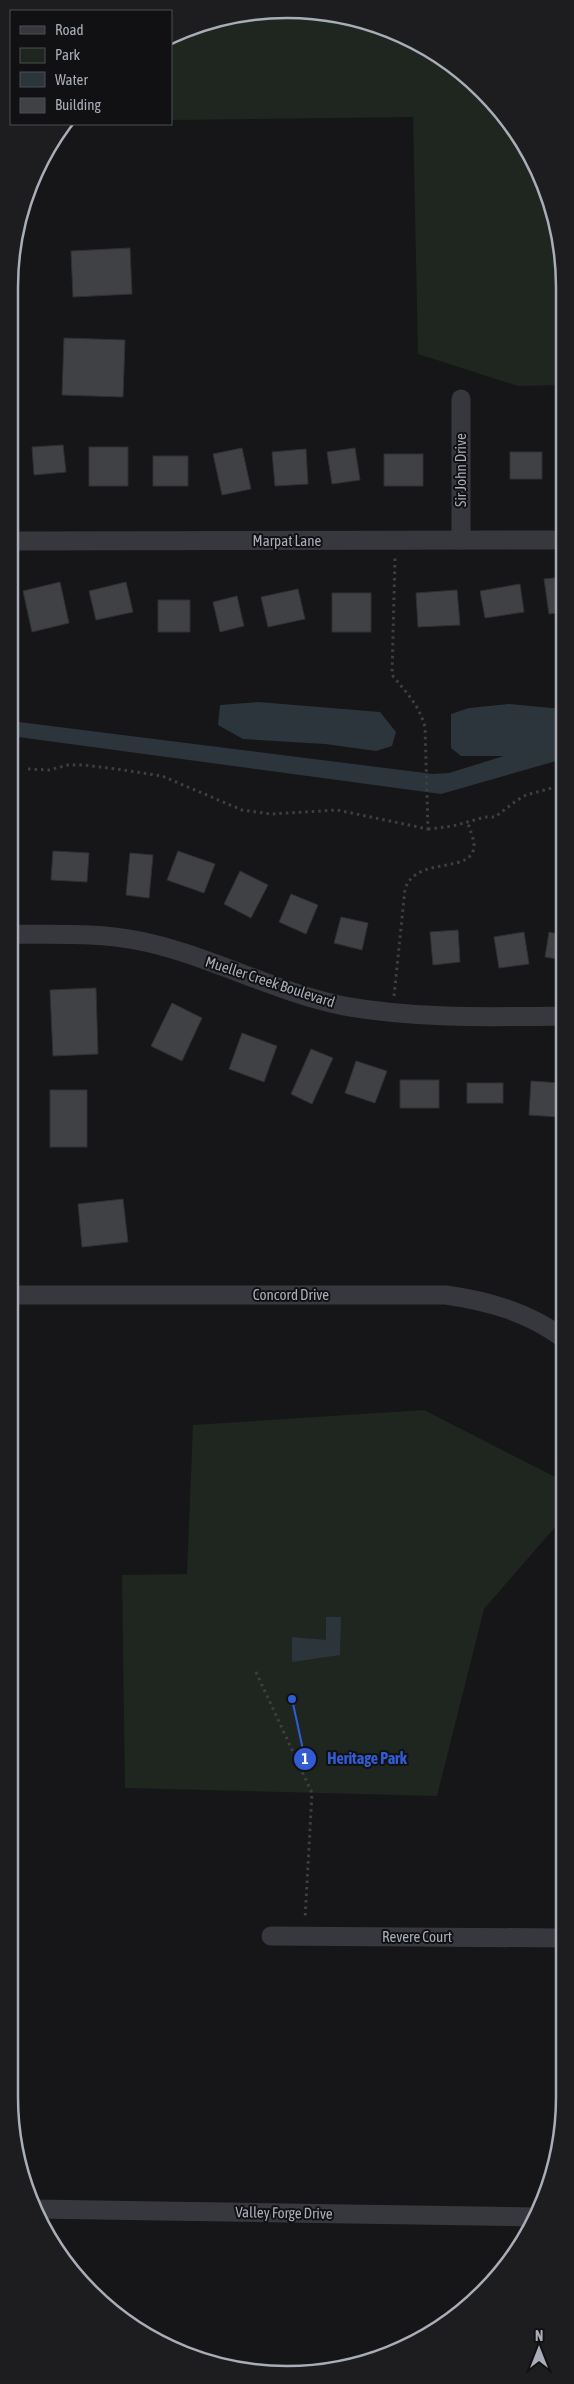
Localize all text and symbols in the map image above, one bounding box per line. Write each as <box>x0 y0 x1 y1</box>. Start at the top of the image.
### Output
legend <box>10 10 172 125</box>
text: Road <box>55 21 84 38</box>
text: Park <box>55 46 80 63</box>
text: Water <box>55 71 88 88</box>
text: Building <box>55 96 101 113</box>
street label: Sir John Drive <box>452 433 469 507</box>
street label: Marpat Lane <box>253 532 322 549</box>
street label: Mueller Creek Boulevard <box>203 953 337 1010</box>
street label: Concord Drive <box>253 1286 329 1303</box>
callout: Heritage Park <box>293 1743 417 1774</box>
text: Heritage Park <box>327 1749 408 1767</box>
text: 1 <box>301 1750 309 1767</box>
street label: Revere Court <box>382 1928 452 1945</box>
street label: Valley Forge Drive <box>235 2203 333 2222</box>
north arrow <box>514 2324 564 2374</box>
text: N <box>535 2328 543 2344</box>

